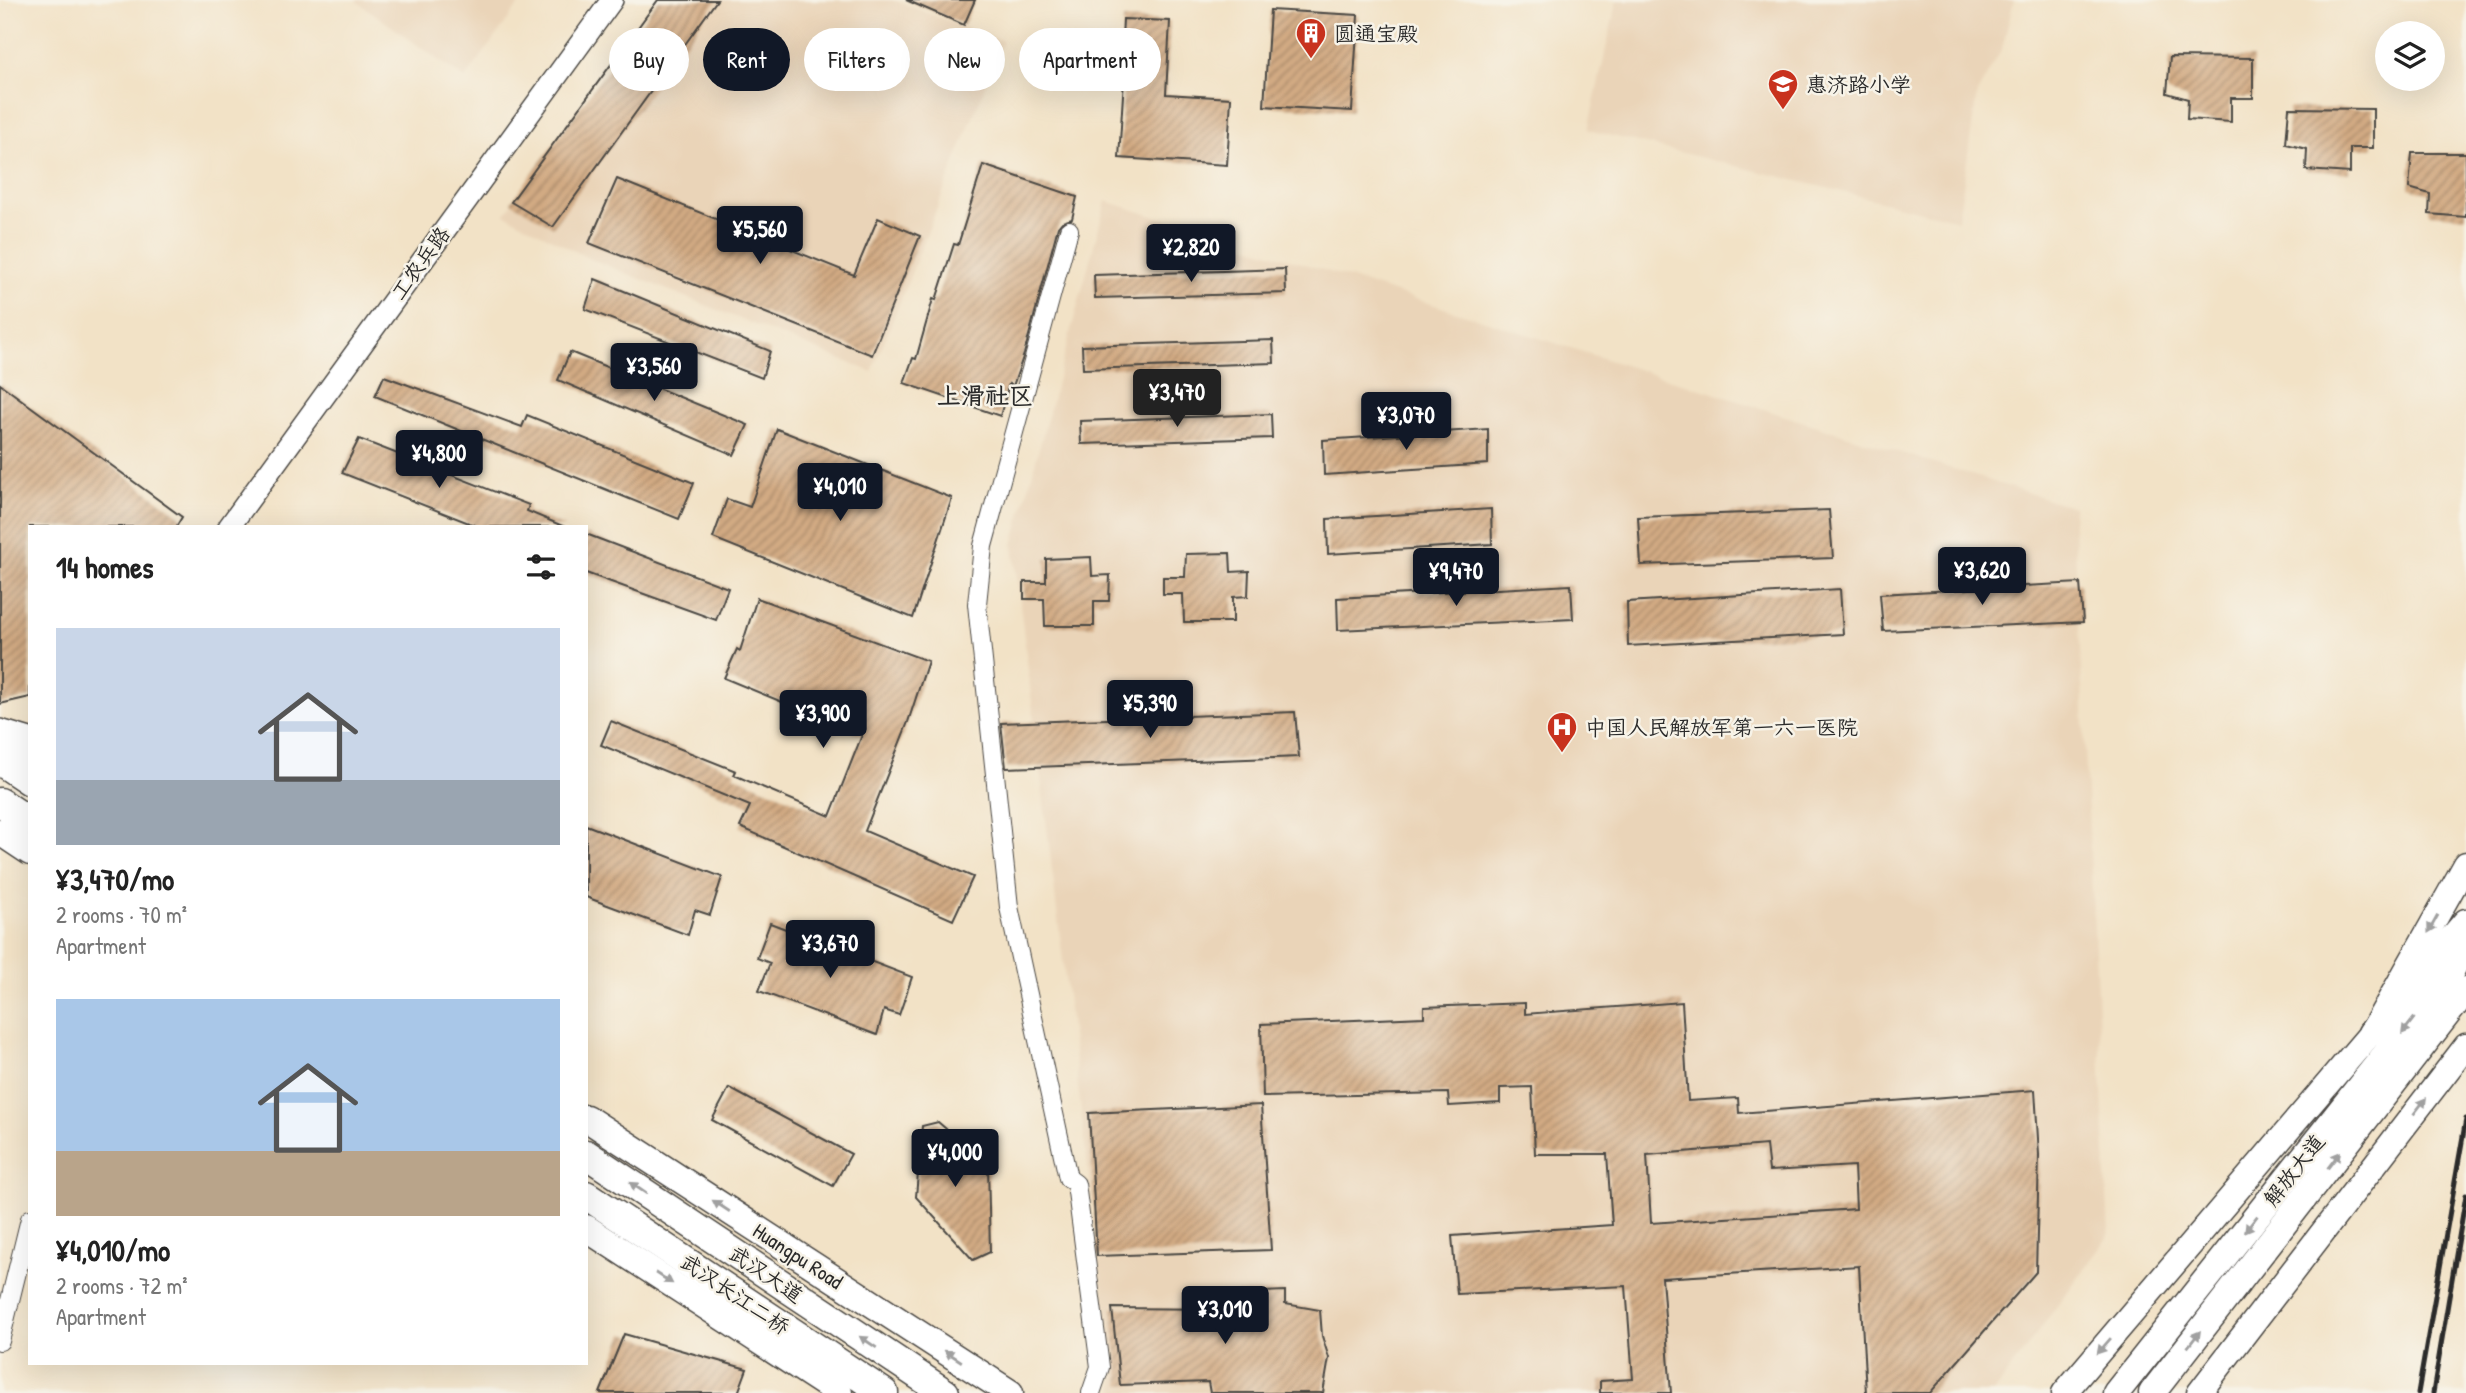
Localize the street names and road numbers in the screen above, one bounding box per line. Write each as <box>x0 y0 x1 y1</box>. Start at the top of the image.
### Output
street label: 工农兵路 <box>384 220 456 306</box>
street label: 解放大道 <box>2257 1128 2331 1212</box>
street label: Huangpu Road <box>747 1216 849 1296</box>
street label: 武汉大道 <box>723 1238 809 1310</box>
street label: 武汉长江二桥 <box>675 1247 795 1341</box>

